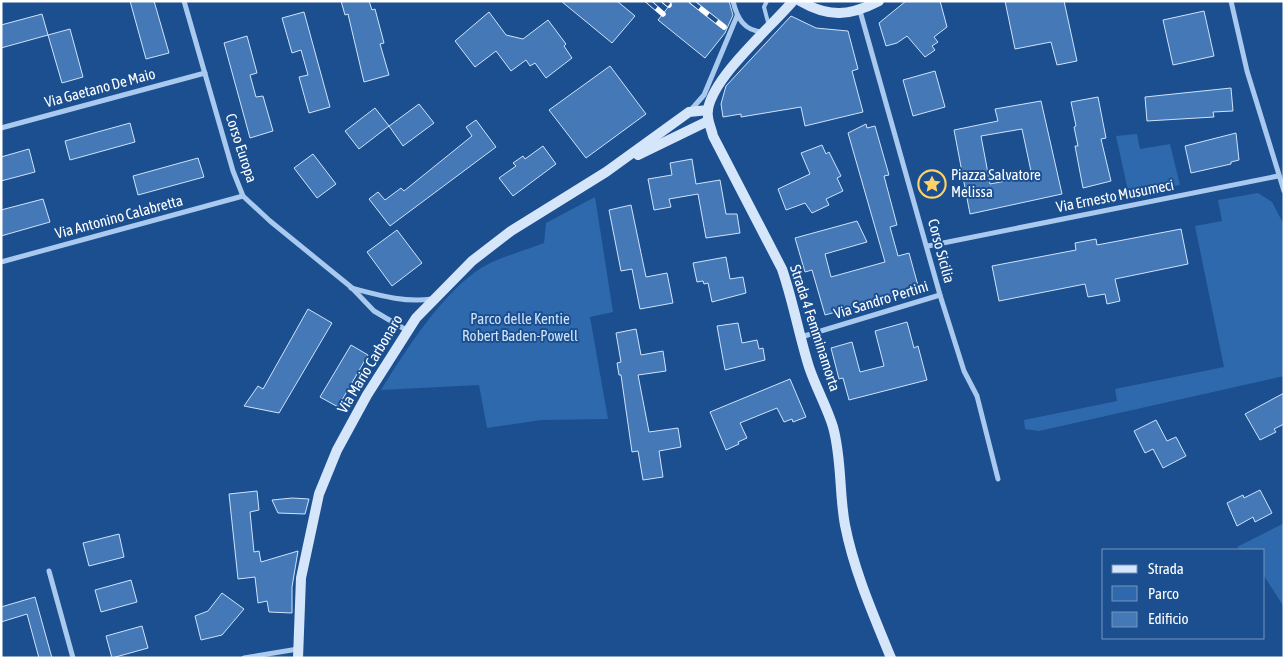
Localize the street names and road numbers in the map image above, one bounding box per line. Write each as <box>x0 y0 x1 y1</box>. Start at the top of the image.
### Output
street label: Via Gaetano De Maio <box>43 65 157 110</box>
street label: Corso Europa <box>222 111 261 185</box>
street label: Via Ernesto Musumeci <box>1055 176 1175 215</box>
street label: Via Antonino Calabretta <box>53 191 185 242</box>
street label: Corso Sicilia <box>925 217 958 285</box>
street label: Strada 4 Femminamorta <box>787 262 844 393</box>
street label: Via Sandro Pertini <box>832 277 930 322</box>
street label: Via Mario Carbonaro <box>333 311 406 416</box>

